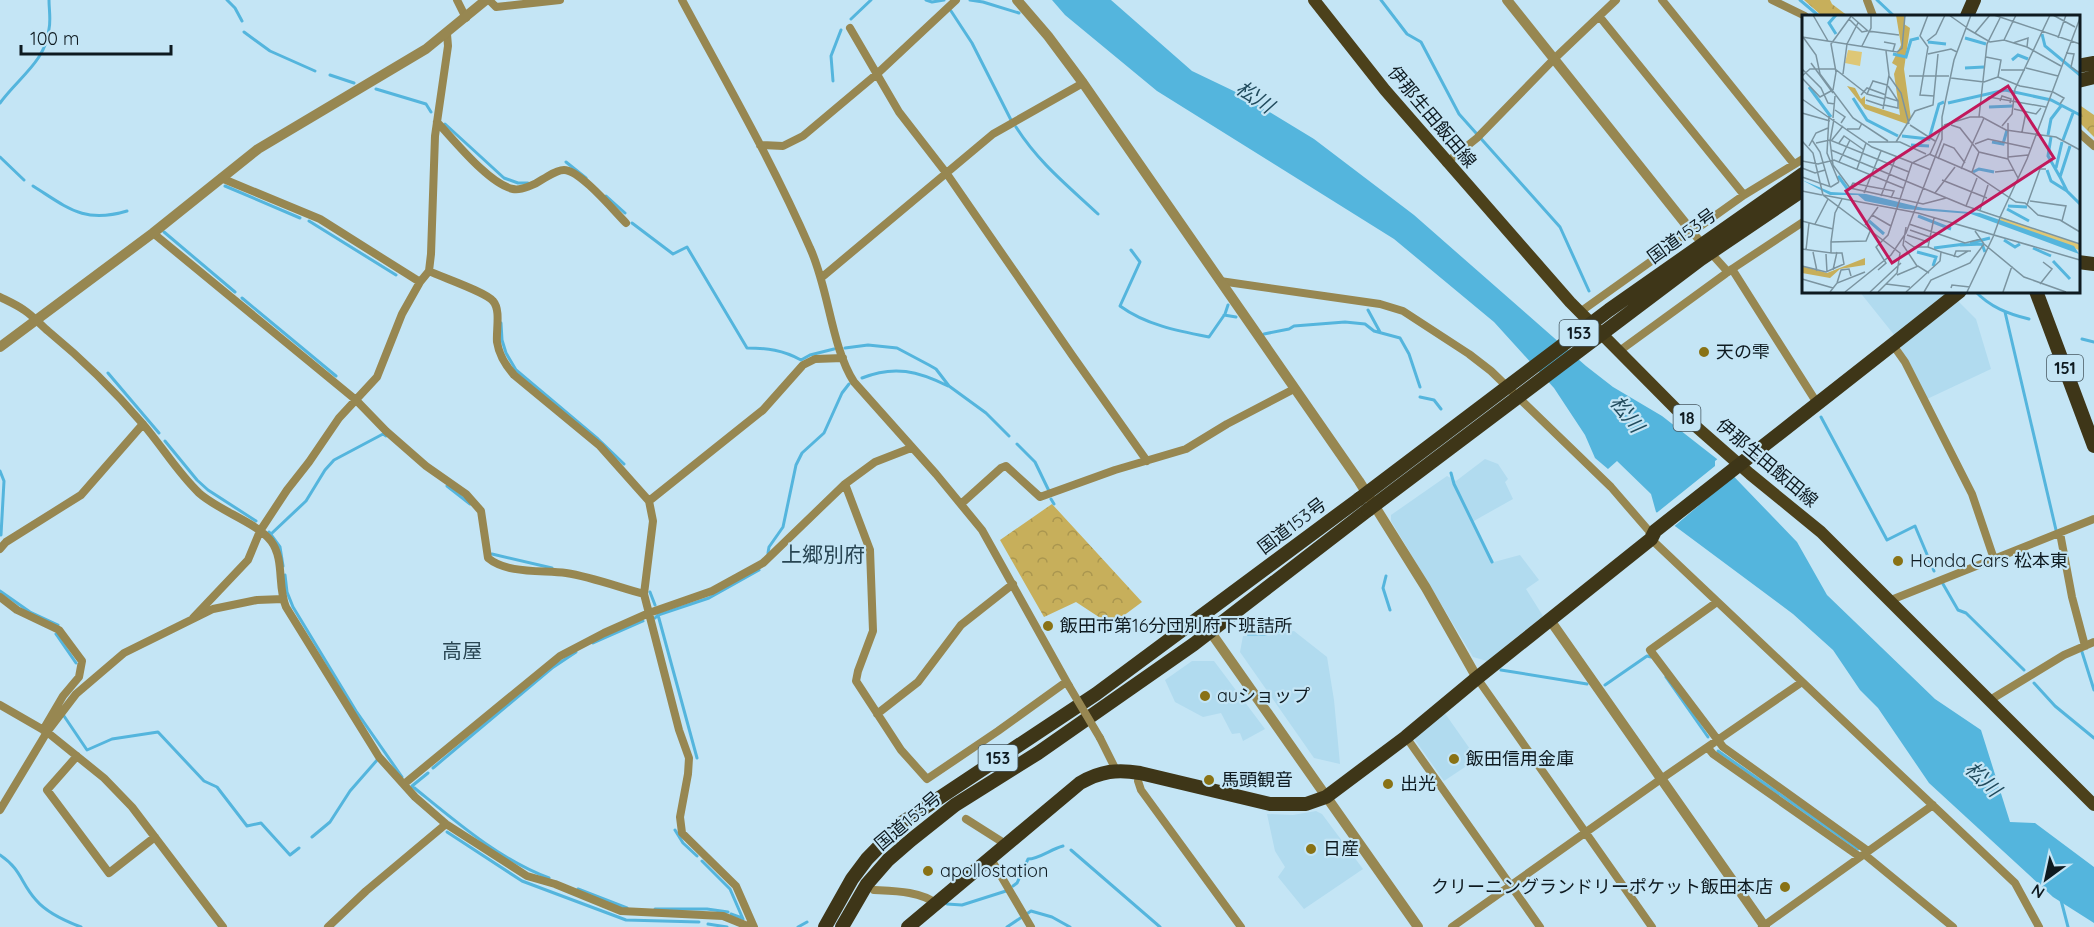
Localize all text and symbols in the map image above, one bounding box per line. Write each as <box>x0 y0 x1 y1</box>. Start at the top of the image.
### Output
inset map <box>1802 15 2079 292</box>
scale bar <box>21 18 171 56</box>
text: 100 m <box>30 27 79 50</box>
street label: 伊那生田飯田線 <box>1383 61 1482 172</box>
water label: 松川 <box>1232 75 1281 119</box>
street label: 国道153号 <box>1643 203 1721 268</box>
road number: 153 <box>1560 320 1598 346</box>
place label: 天の雫 <box>1716 340 1770 363</box>
marker: 天の雫 <box>1697 345 1711 359</box>
road number: 151 <box>2047 355 2083 381</box>
water label: 松川 <box>1605 390 1651 439</box>
road number: 18 <box>1674 405 1700 431</box>
street label: 伊那生田飯田線 <box>1712 413 1823 512</box>
street label: 国道153号 <box>1253 492 1331 559</box>
district label: 上郷別府 <box>781 541 865 567</box>
place label: Honda Cars 松本東 <box>1910 549 2068 572</box>
marker: Honda Cars 松本東 <box>1891 554 1905 568</box>
place label: 飯田市第16分団別府下班詰所 <box>1060 614 1292 637</box>
marker: 飯田市第16分団別府下班詰所 <box>1041 619 1055 633</box>
district label: 高屋 <box>442 638 482 663</box>
place label: auショップ <box>1217 684 1310 707</box>
marker: auショップ <box>1198 689 1212 703</box>
road number: 153 <box>978 745 1018 771</box>
place label: 飯田信用金庫 <box>1466 747 1574 770</box>
marker: 飯田信用金庫 <box>1447 752 1461 766</box>
water label: 松川 <box>1960 756 2008 803</box>
place label: 馬頭観音 <box>1221 768 1293 791</box>
place label: 出光 <box>1400 772 1436 795</box>
marker: 馬頭観音 <box>1202 773 1216 787</box>
marker: 出光 <box>1381 777 1395 791</box>
street label: 国道153号 <box>870 786 946 855</box>
place label: 日産 <box>1323 837 1359 860</box>
marker: 日産 <box>1304 842 1318 856</box>
north arrow <box>2016 849 2076 909</box>
place label: apollostation <box>940 859 1048 882</box>
marker: apollostation <box>921 864 935 878</box>
place label: クリーニングランドリーポケット飯田本店 <box>1431 875 1773 898</box>
marker: クリーニングランドリーポケット飯田本店 <box>1778 880 1792 894</box>
text: N <box>2027 880 2048 903</box>

